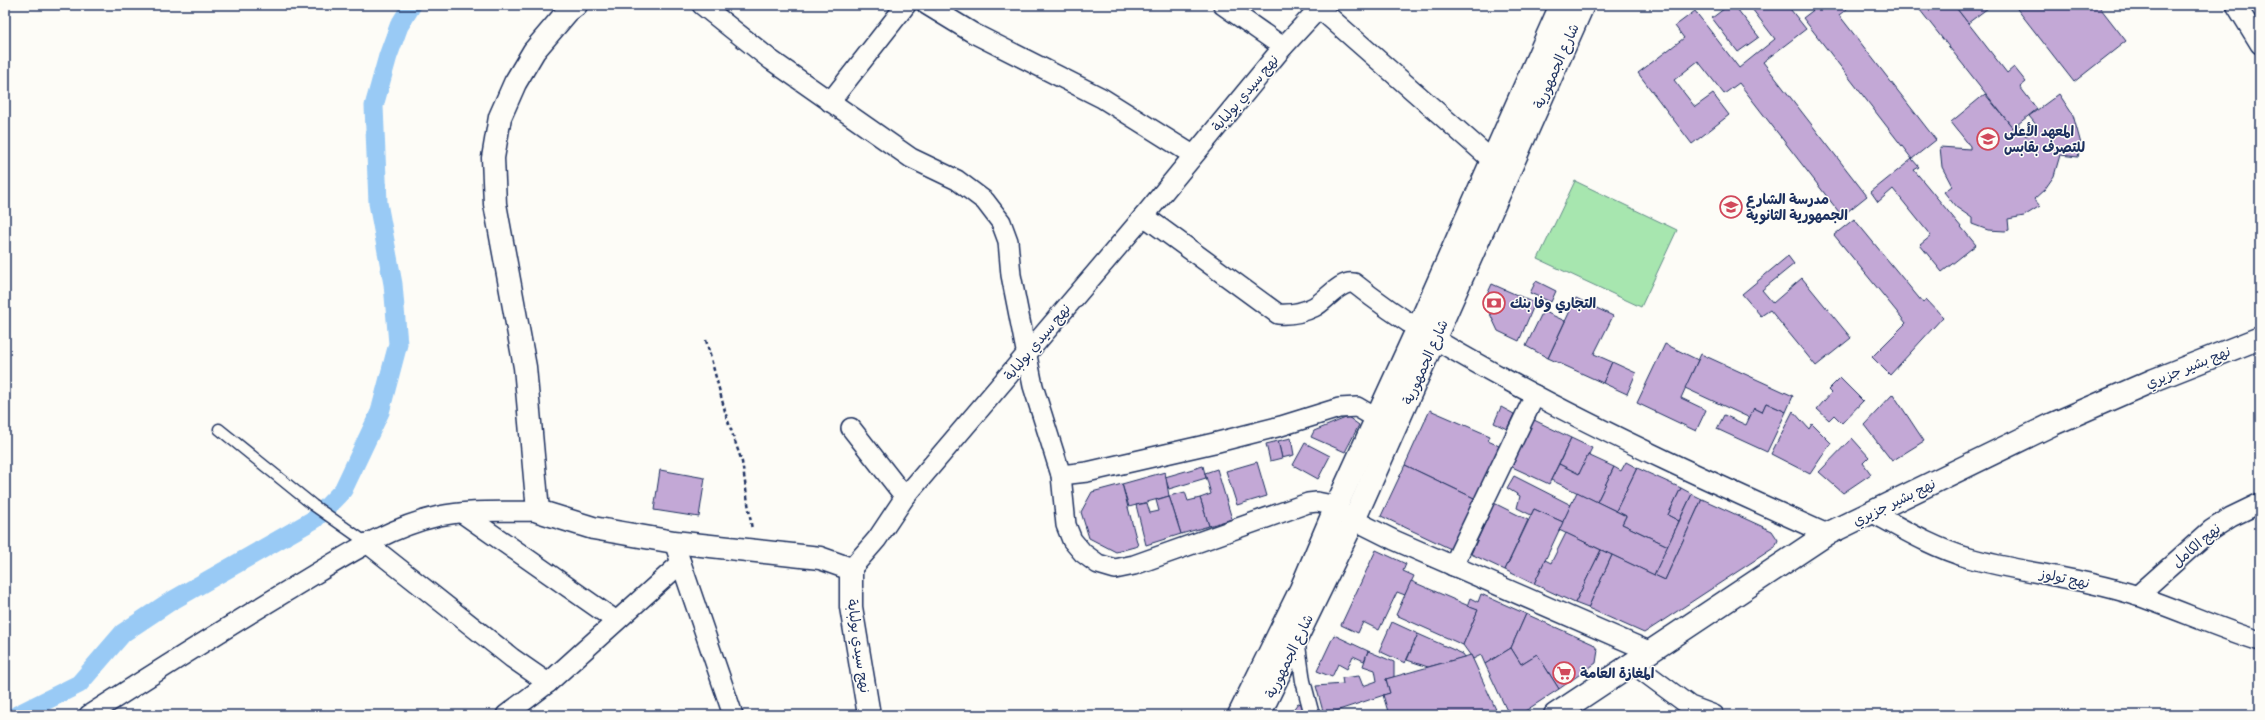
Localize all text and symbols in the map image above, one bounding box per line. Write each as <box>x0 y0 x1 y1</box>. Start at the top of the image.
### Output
street label: شارع الجمهورية <box>1530 21 1584 112</box>
street label: نهج سيدي بولبابة <box>1208 52 1284 136</box>
place label: المعهد الأعلى للتصرف بقابس <box>2004 121 2085 156</box>
school or university icon: المعهد الأعلى للتصرف بقابس <box>1975 126 2001 152</box>
place label: مدرسة الشارع الجمهورية الثانوية <box>1746 191 1848 225</box>
school or university icon: مدرسة الشارع الجمهورية الثانوية <box>1718 194 1744 220</box>
bank icon: التجاري وفا بنك <box>1481 290 1507 316</box>
place label: التجاري وفا بنك <box>1510 295 1597 314</box>
street label: نهج سيدي بولبابة <box>1000 301 1076 385</box>
street label: شارع الجمهورية <box>1399 317 1453 408</box>
street label: نهج بشير جزيري <box>2143 343 2234 394</box>
street label: نهج بشير جزيري <box>1850 475 1939 532</box>
street label: نهج الكامل <box>2168 520 2225 571</box>
street label: نهج تولوز <box>2037 565 2091 593</box>
street label: نهج سيدي بولبابة <box>842 598 874 694</box>
street label: شارع الجمهورية <box>1262 611 1318 701</box>
supermarket icon: المغازة العامة <box>1551 660 1577 686</box>
place label: المغازة العامة <box>1580 665 1655 682</box>

